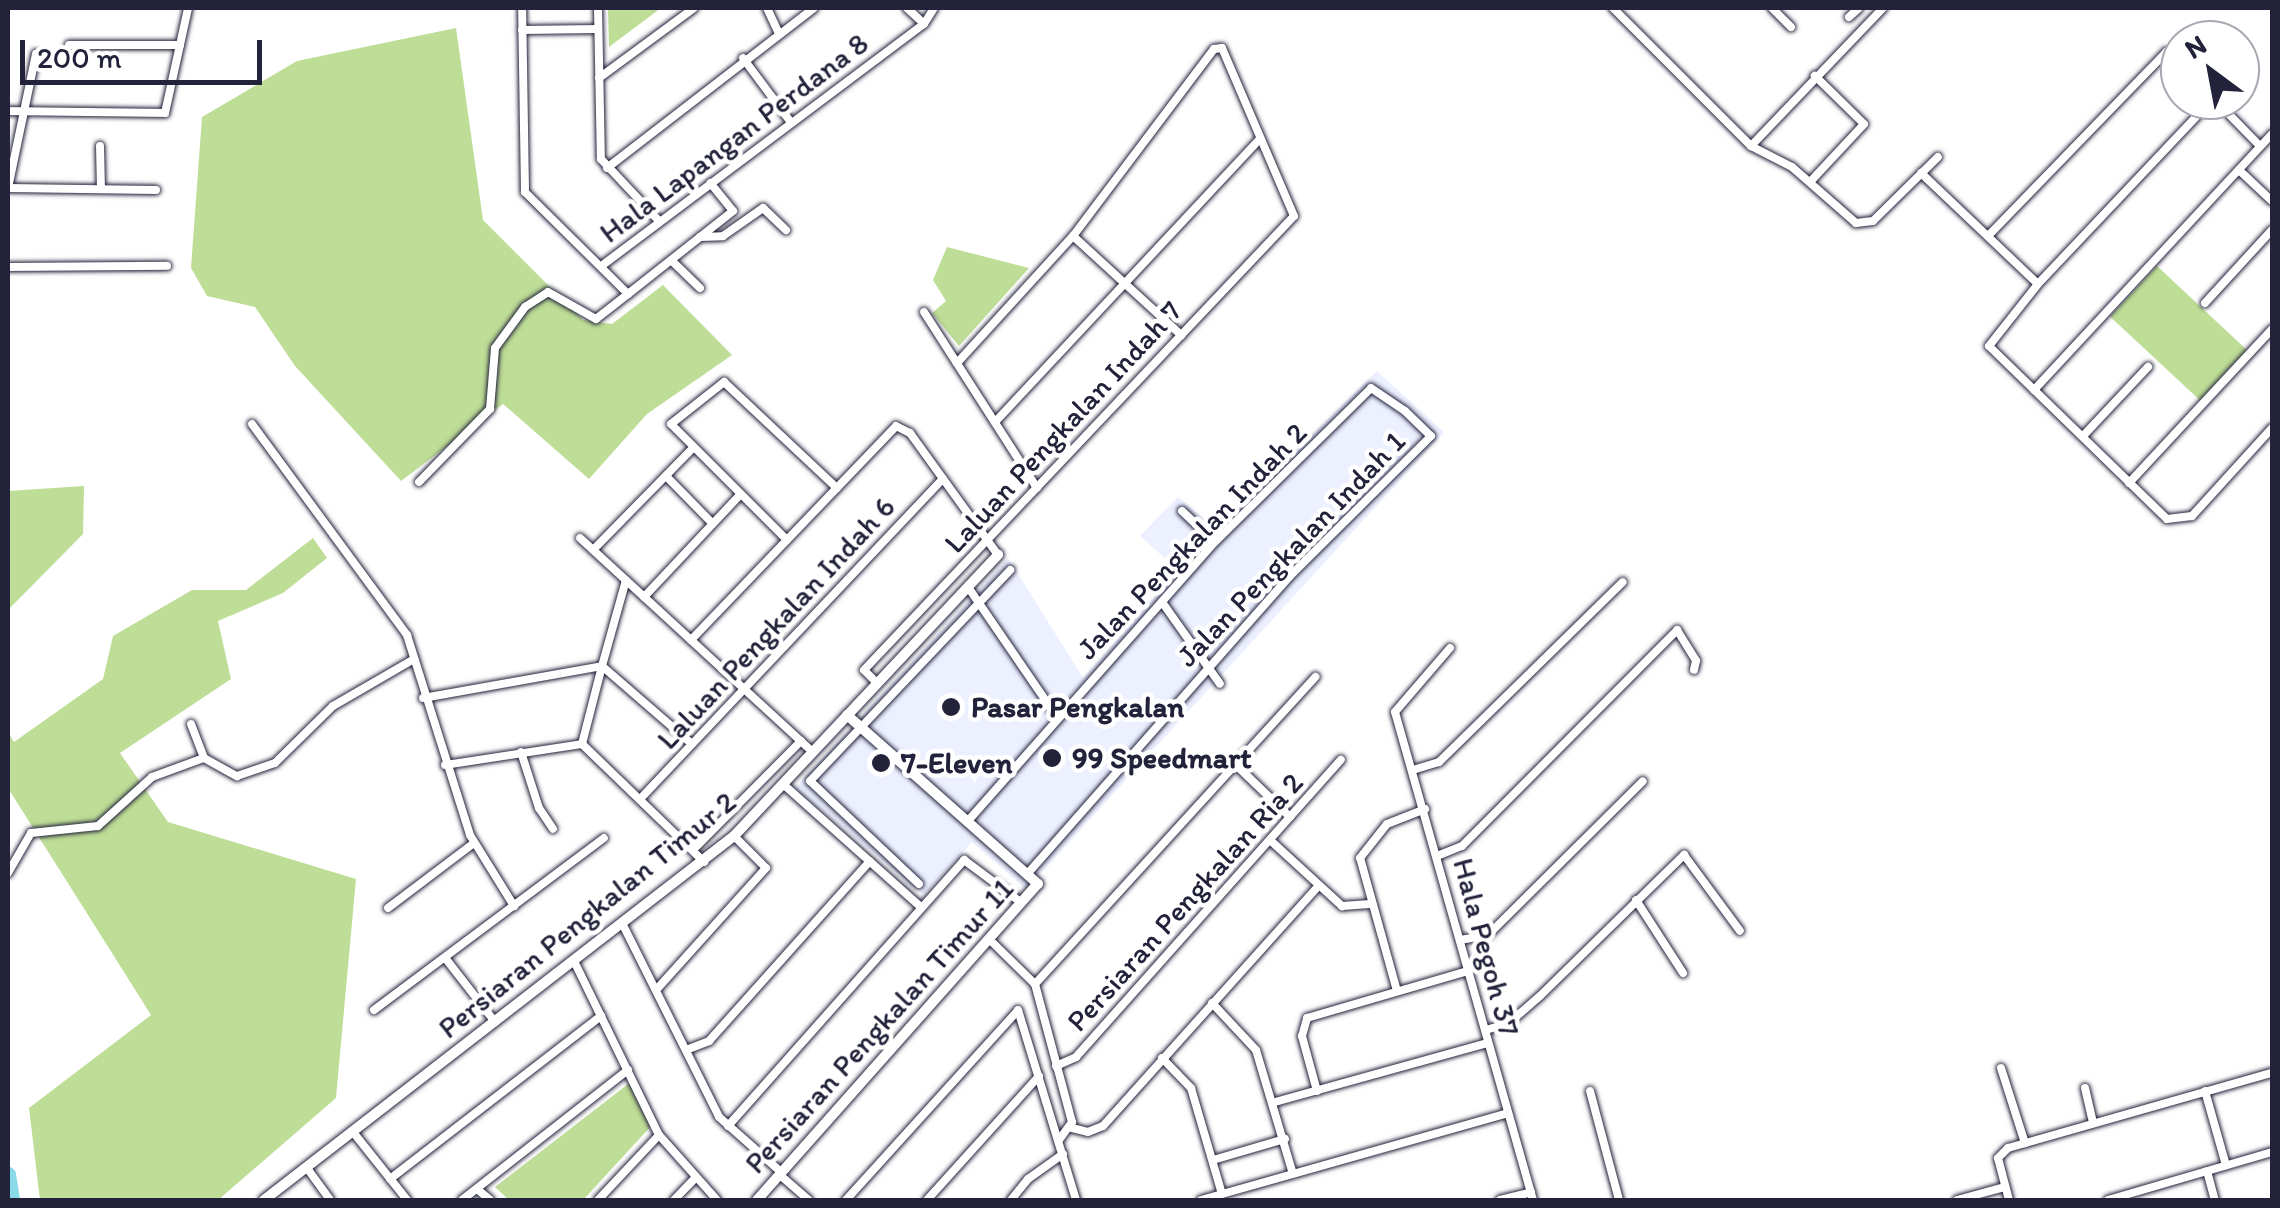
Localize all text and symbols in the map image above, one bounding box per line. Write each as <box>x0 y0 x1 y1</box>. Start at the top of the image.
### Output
scale bar <box>25 20 268 82</box>
north arrow <box>2160 20 2260 120</box>
street label: Hala Lapangan Perdana 8 <box>592 25 876 251</box>
text: N <box>2178 27 2212 66</box>
text: 200 m <box>37 39 122 76</box>
street label: Laluan Pengkalan Indah 7 <box>937 294 1189 560</box>
street label: Jalan Pengkalan Indah 2 <box>1070 416 1314 666</box>
street label: Jalan Pengkalan Indah 1 <box>1170 424 1412 674</box>
street label: Laluan Pengkalan Indah 6 <box>650 489 902 757</box>
place label: Pasar Pengkalan <box>971 689 1182 725</box>
marker: Pasar Pengkalan <box>940 696 962 718</box>
place label: 99 Speedmart <box>1072 740 1251 776</box>
place label: 7-Eleven <box>901 745 1012 781</box>
marker: 99 Speedmart <box>1041 747 1063 769</box>
marker: 7-Eleven <box>870 752 892 774</box>
street label: Persiaran Pengkalan Ria 2 <box>1060 766 1310 1038</box>
street label: Persiaran Pengkalan Timur 2 <box>432 785 742 1045</box>
street label: Hala Pegoh 37 <box>1445 855 1527 1039</box>
street label: Persiaran Pengkalan Timur 11 <box>738 872 1020 1180</box>

